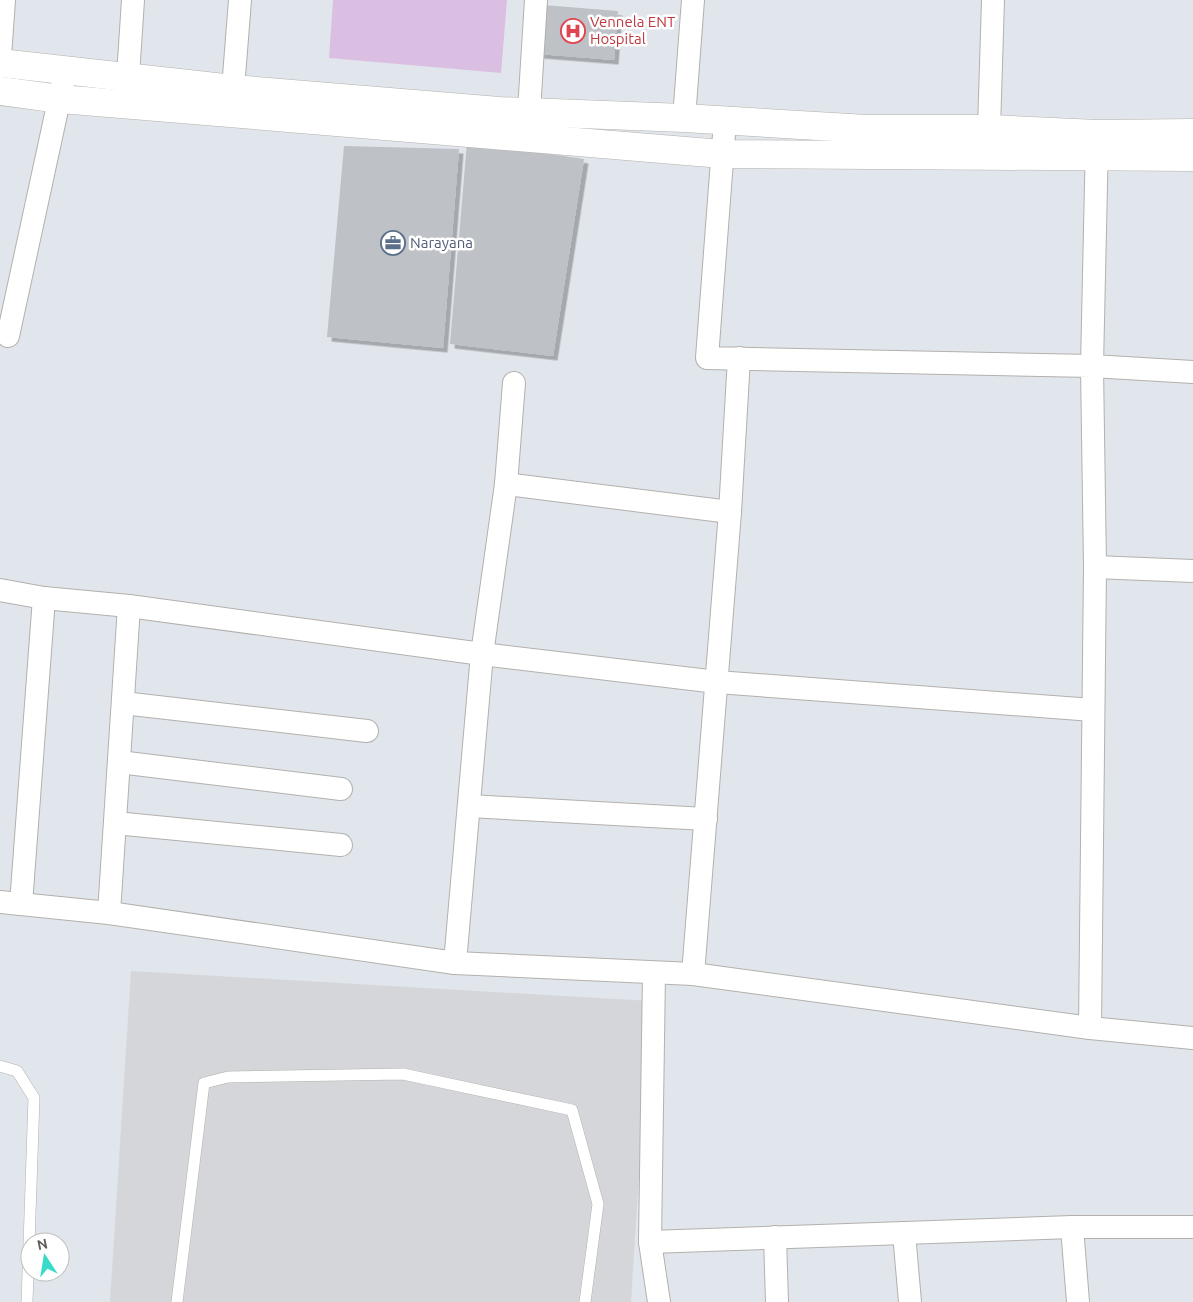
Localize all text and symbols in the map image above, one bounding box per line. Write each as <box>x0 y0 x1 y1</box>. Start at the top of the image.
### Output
place label: Vennela ENT Hospital <box>590 13 676 47</box>
hospital icon: Vennela ENT Hospital <box>560 18 586 44</box>
office icon: Narayana <box>380 230 406 256</box>
place label: Narayana <box>410 234 473 251</box>
north arrow <box>20 1232 70 1282</box>
text: N <box>36 1235 49 1253</box>

